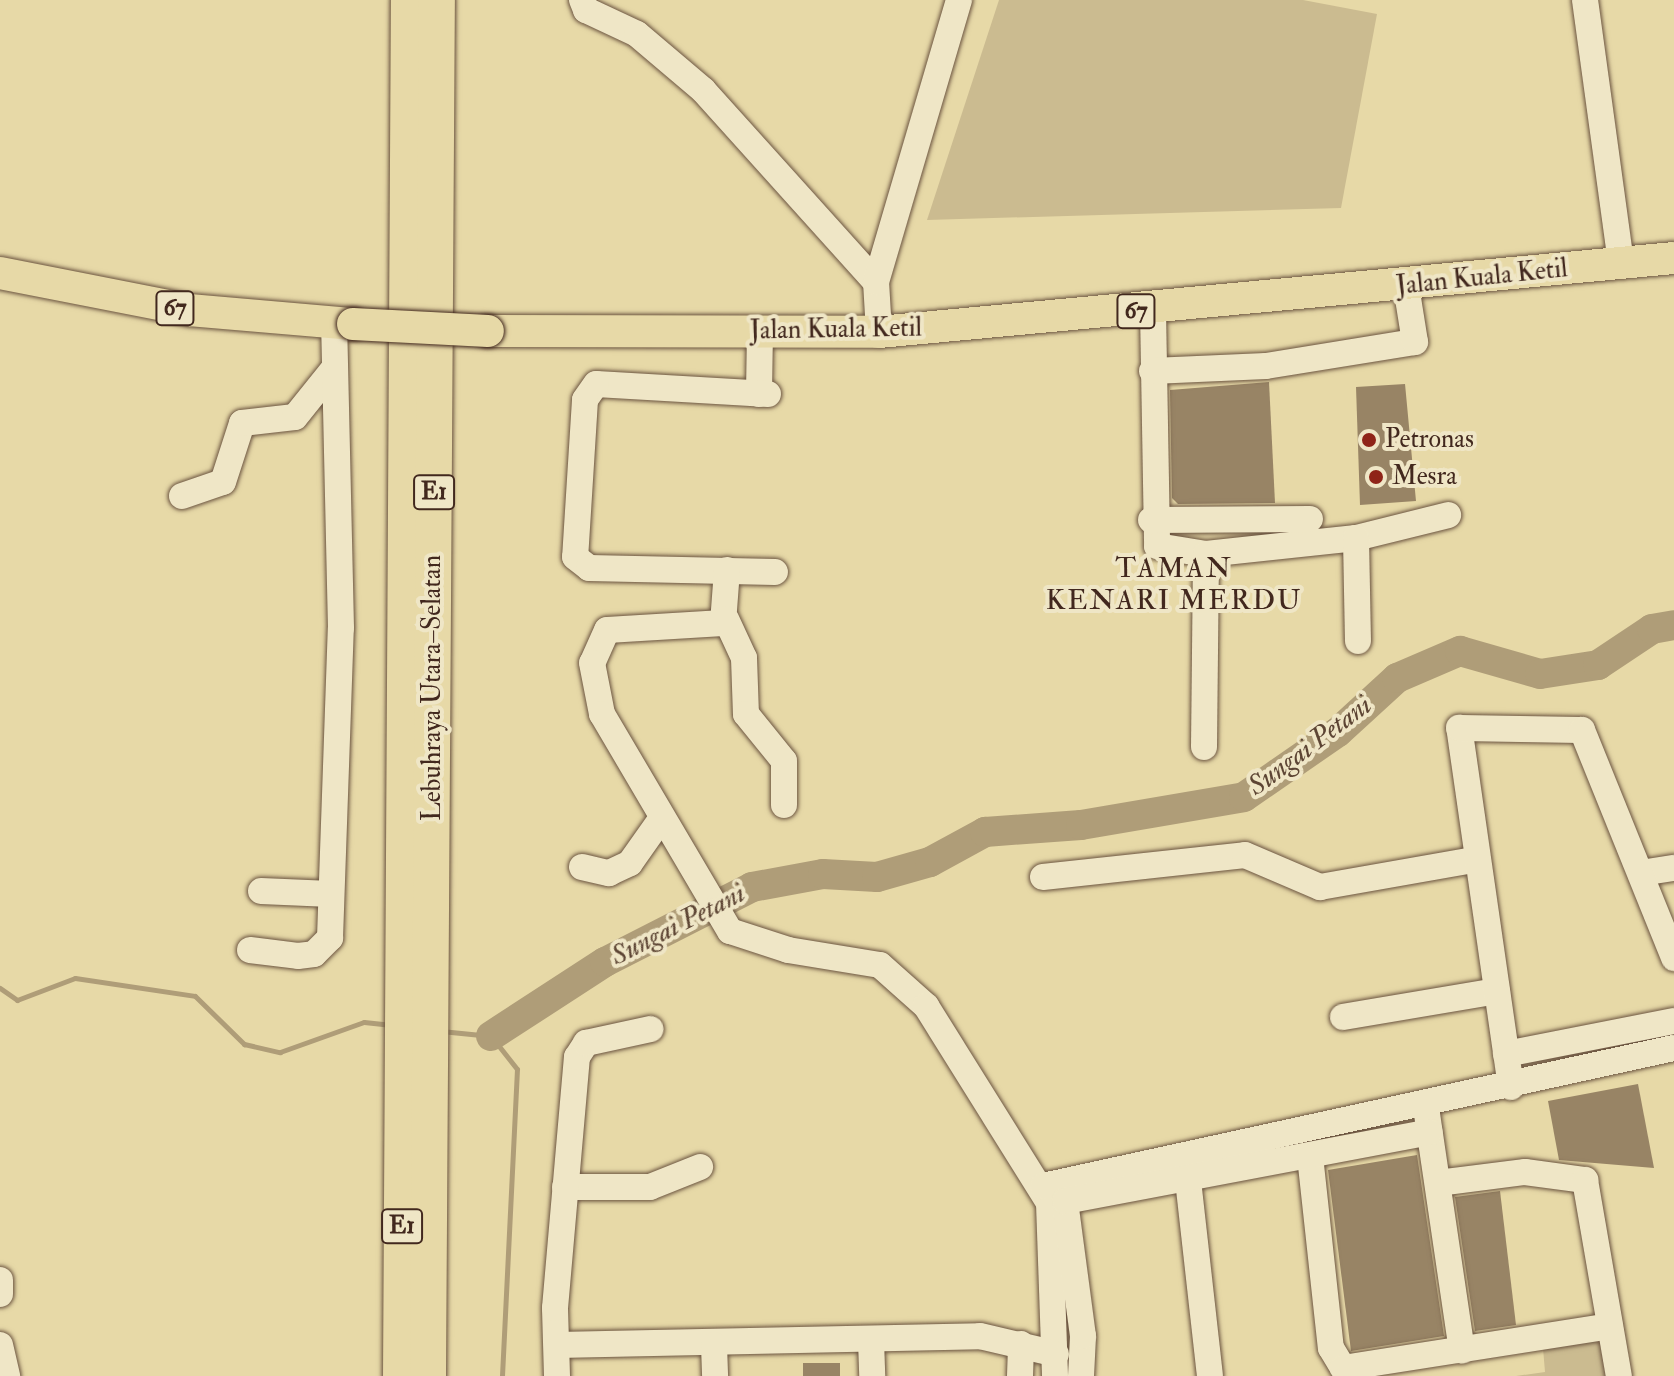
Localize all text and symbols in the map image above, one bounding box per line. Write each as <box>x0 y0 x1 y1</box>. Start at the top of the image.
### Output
street label: Jalan Kuala Ketil <box>1395 253 1569 303</box>
road number: 67 <box>155 288 195 328</box>
road number: 67 <box>1116 291 1156 331</box>
street label: Jalan Kuala Ketil <box>750 313 922 347</box>
place label: Petronas <box>1385 424 1474 456</box>
marker: Petronas <box>1360 431 1378 449</box>
place label: Mesra <box>1392 461 1457 493</box>
marker: Mesra <box>1367 468 1385 486</box>
road number: E1 <box>412 472 456 512</box>
district label: TAMAN KENARI MERDU <box>1046 552 1302 618</box>
street label: Lebuhraya Utara–Selatan <box>417 555 449 821</box>
water label: Sungai Petani <box>1241 689 1379 803</box>
water label: Sungai Petani <box>605 877 751 973</box>
road number: E1 <box>380 1206 424 1246</box>

